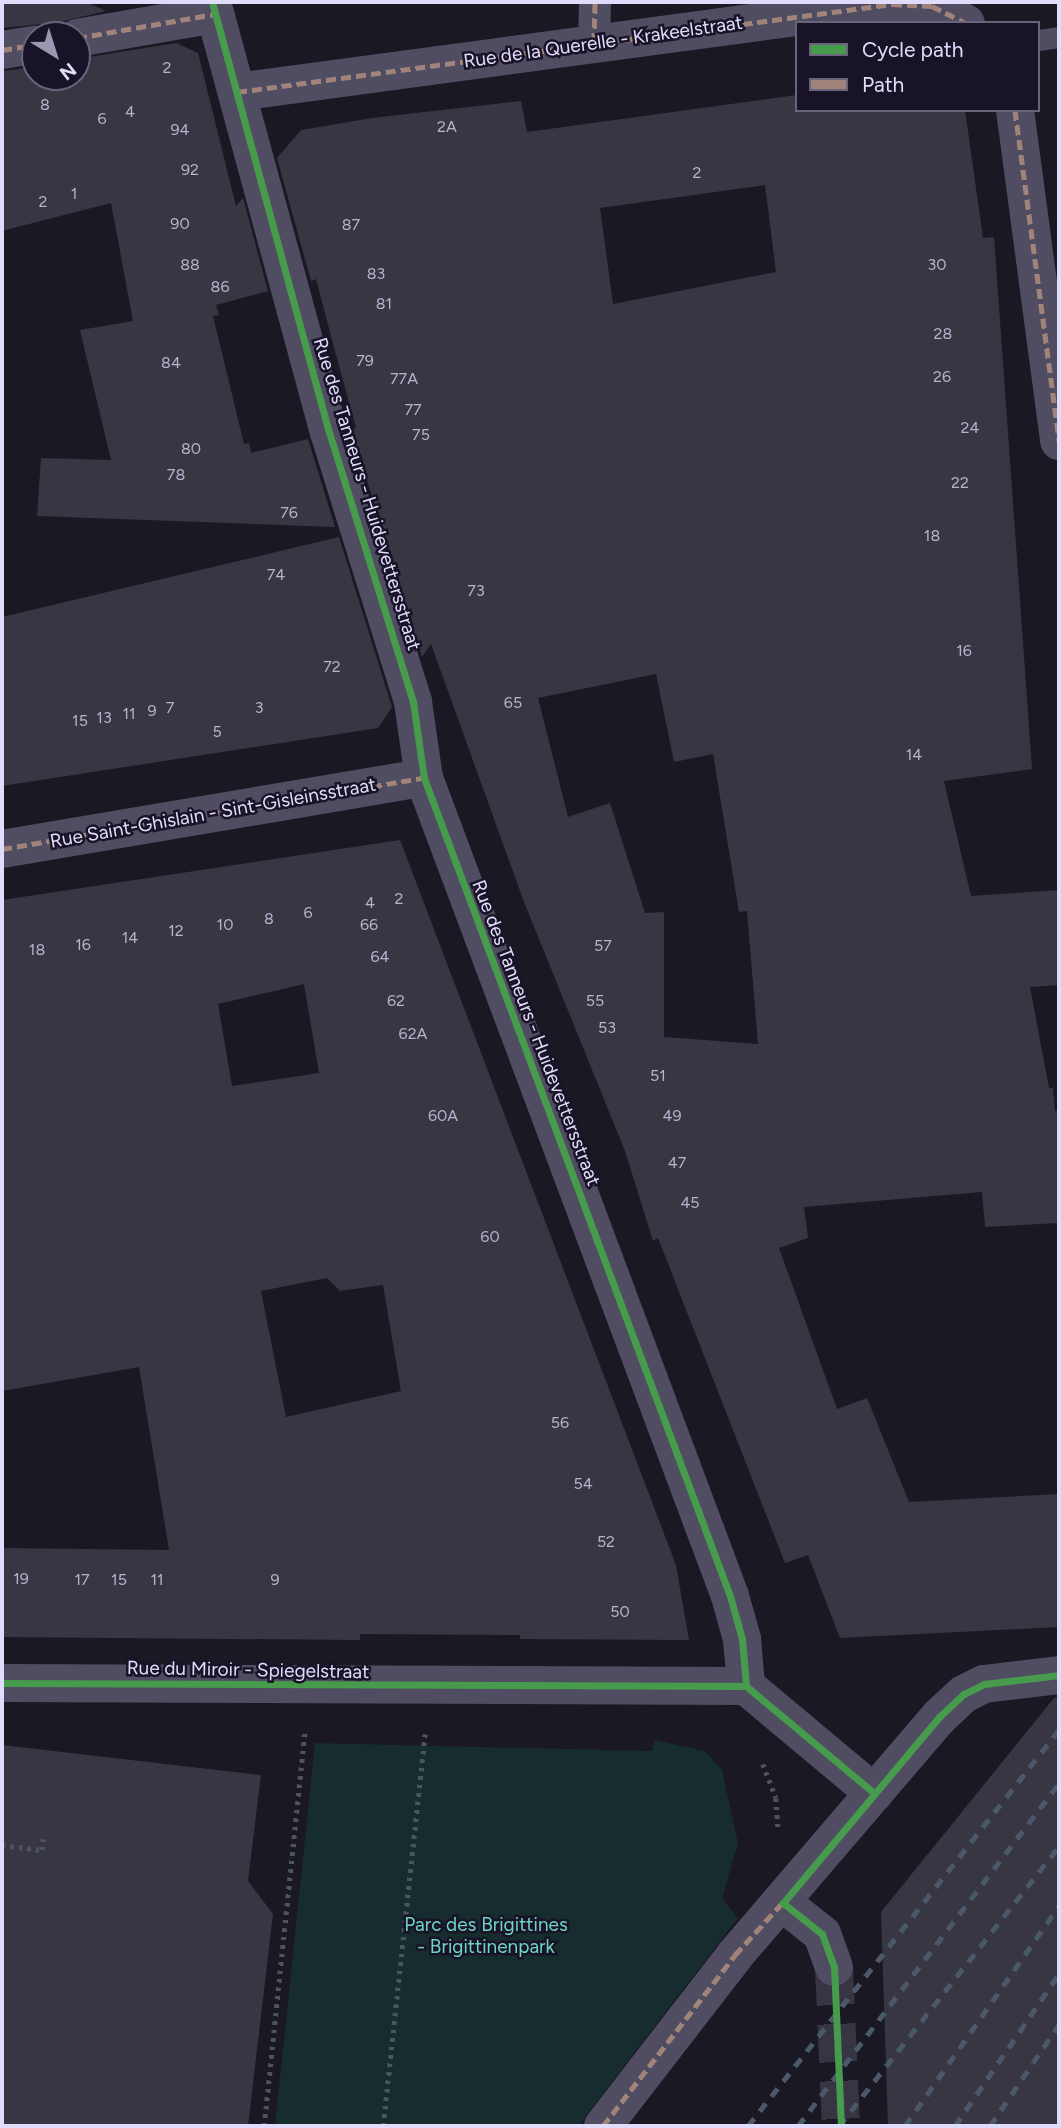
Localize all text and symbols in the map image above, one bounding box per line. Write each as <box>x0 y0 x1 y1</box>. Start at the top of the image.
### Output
street label: Rue de la Querelle - Krakeelstraat <box>462 11 744 73</box>
north arrow <box>21 21 91 91</box>
legend <box>795 21 1040 112</box>
text: Cycle path <box>862 37 963 62</box>
text: N <box>55 58 81 85</box>
house number: 2 <box>163 58 171 78</box>
text: Path <box>862 72 904 97</box>
house number: 8 <box>40 95 50 115</box>
house number: 4 <box>125 102 135 122</box>
house number: 6 <box>97 109 107 129</box>
house number: 2A <box>437 117 457 137</box>
house number: 94 <box>171 120 189 140</box>
house number: 92 <box>181 160 199 180</box>
house number: 2 <box>693 163 701 183</box>
house number: 1 <box>71 184 77 204</box>
house number: 2 <box>39 192 47 212</box>
house number: 90 <box>170 214 190 234</box>
house number: 87 <box>342 215 360 235</box>
house number: 88 <box>180 255 200 275</box>
house number: 30 <box>928 255 946 275</box>
house number: 83 <box>367 264 385 284</box>
house number: 86 <box>211 277 229 297</box>
house number: 81 <box>376 294 392 314</box>
house number: 28 <box>934 324 952 344</box>
street label: Rue des Tanneurs - Huidevettersstraat <box>308 335 426 653</box>
house number: 79 <box>356 351 374 371</box>
house number: 84 <box>161 353 181 373</box>
house number: 26 <box>933 367 951 387</box>
house number: 77A <box>390 369 418 389</box>
house number: 77 <box>404 400 422 420</box>
house number: 24 <box>961 418 979 438</box>
house number: 75 <box>412 425 430 445</box>
house number: 80 <box>181 439 201 459</box>
house number: 78 <box>167 465 185 485</box>
house number: 22 <box>951 473 969 493</box>
house number: 76 <box>280 503 298 523</box>
house number: 18 <box>924 526 940 546</box>
house number: 74 <box>267 565 285 585</box>
house number: 73 <box>467 581 485 601</box>
house number: 16 <box>956 641 972 661</box>
house number: 72 <box>323 657 341 677</box>
house number: 65 <box>504 693 522 713</box>
house number: 7 <box>166 698 174 718</box>
house number: 3 <box>255 698 263 718</box>
house number: 9 <box>147 701 157 721</box>
house number: 11 <box>122 704 136 724</box>
house number: 13 <box>96 708 112 728</box>
house number: 15 <box>72 711 88 731</box>
house number: 5 <box>212 722 222 742</box>
house number: 14 <box>906 745 922 765</box>
street label: Rue Saint-Ghislain - Sint-Gisleinsstraat <box>48 773 378 853</box>
street label: Rue des Tanneurs - Huidevettersstraat <box>467 877 605 1189</box>
house number: 2 <box>395 889 403 909</box>
house number: 4 <box>365 893 375 913</box>
house number: 6 <box>303 903 313 923</box>
house number: 8 <box>264 909 274 929</box>
house number: 10 <box>217 915 233 935</box>
house number: 66 <box>360 915 378 935</box>
house number: 12 <box>168 921 184 941</box>
house number: 14 <box>122 928 138 948</box>
house number: 16 <box>75 935 91 955</box>
house number: 57 <box>594 936 612 956</box>
house number: 18 <box>29 940 45 960</box>
house number: 64 <box>371 947 389 967</box>
house number: 62 <box>387 991 405 1011</box>
house number: 55 <box>586 991 604 1011</box>
house number: 53 <box>598 1018 616 1038</box>
house number: 62A <box>399 1024 427 1044</box>
house number: 51 <box>650 1066 666 1086</box>
house number: 60A <box>428 1106 458 1126</box>
house number: 49 <box>663 1106 681 1126</box>
house number: 47 <box>668 1153 686 1173</box>
house number: 45 <box>680 1193 700 1213</box>
house number: 60 <box>480 1227 500 1247</box>
house number: 56 <box>551 1413 569 1433</box>
house number: 54 <box>573 1474 593 1494</box>
house number: 52 <box>597 1532 615 1552</box>
house number: 19 <box>13 1569 29 1589</box>
house number: 17 <box>74 1570 90 1590</box>
house number: 15 <box>111 1570 127 1590</box>
house number: 11 <box>150 1570 164 1590</box>
house number: 9 <box>270 1570 280 1590</box>
house number: 50 <box>610 1602 630 1622</box>
street label: Rue du Miroir - Spiegelstraat <box>127 1656 369 1684</box>
park label: Parc des Brigittines - Brigittinenpark <box>404 1914 568 1958</box>

